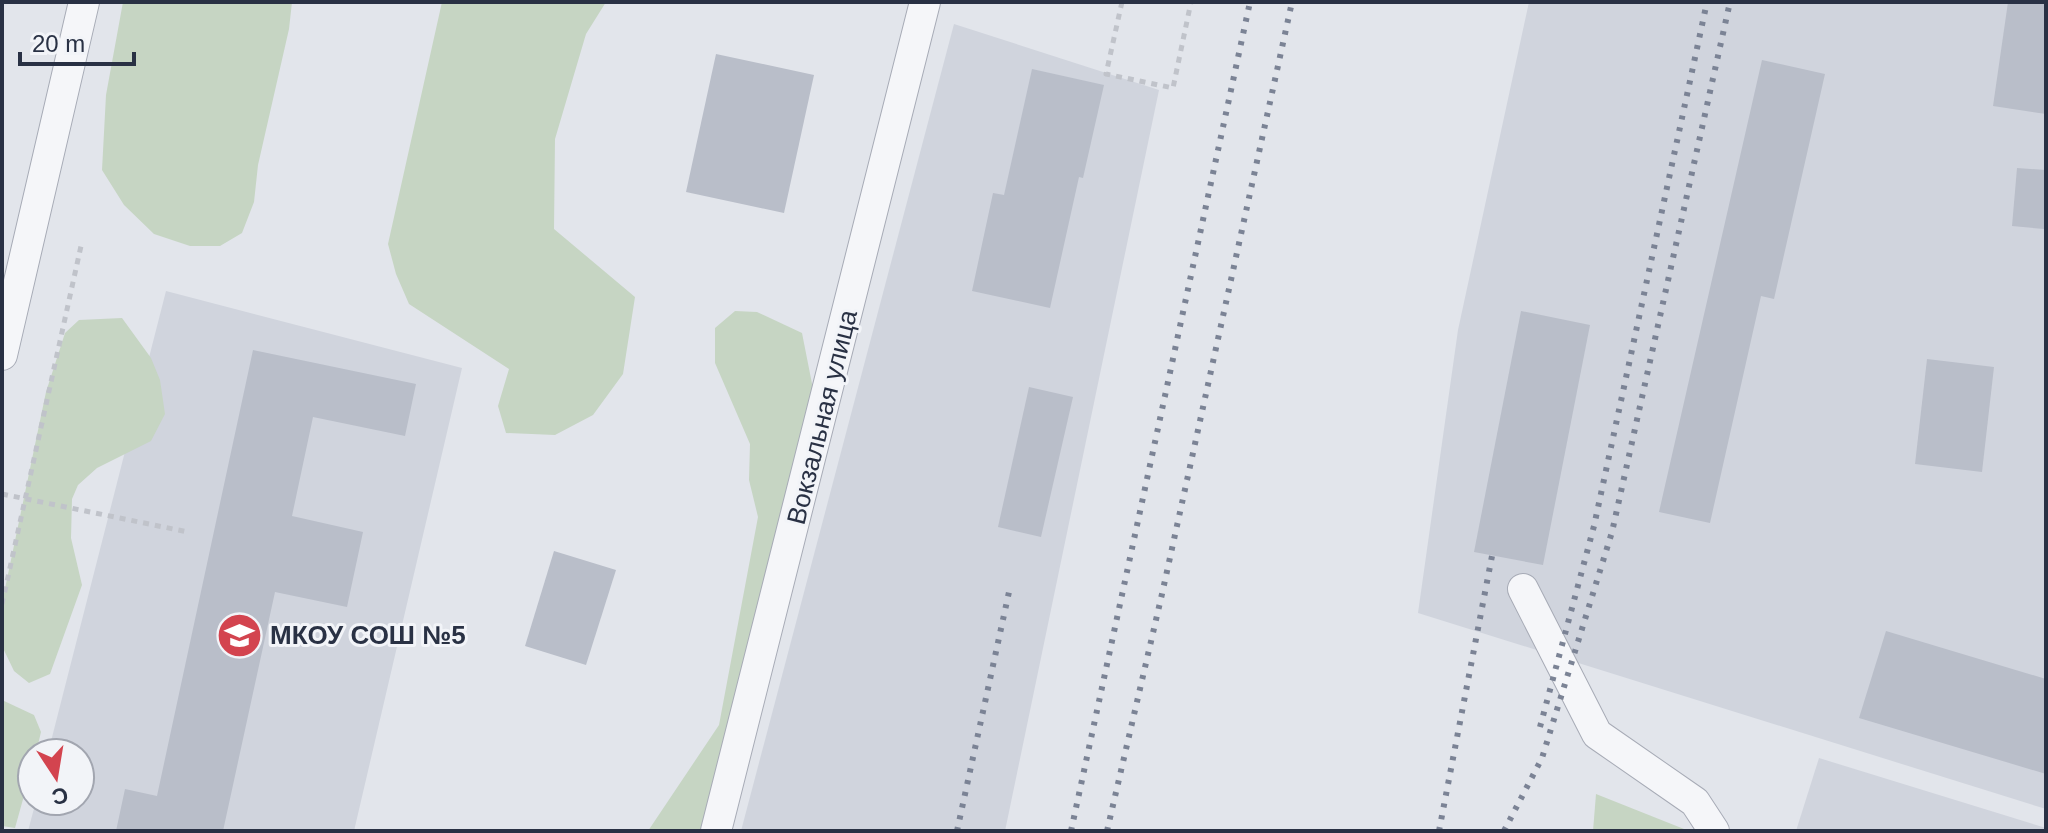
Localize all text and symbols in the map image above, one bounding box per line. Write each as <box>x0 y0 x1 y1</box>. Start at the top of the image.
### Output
scale bar <box>20 16 134 66</box>
text: 20 m <box>32 30 85 57</box>
street label: Вокзальная улица <box>781 306 863 527</box>
school or university icon: МКОУ СОШ №5 <box>215 611 263 659</box>
place label: МКОУ СОШ №5 <box>270 620 466 650</box>
north arrow <box>16 737 96 817</box>
text: С <box>50 782 70 810</box>

